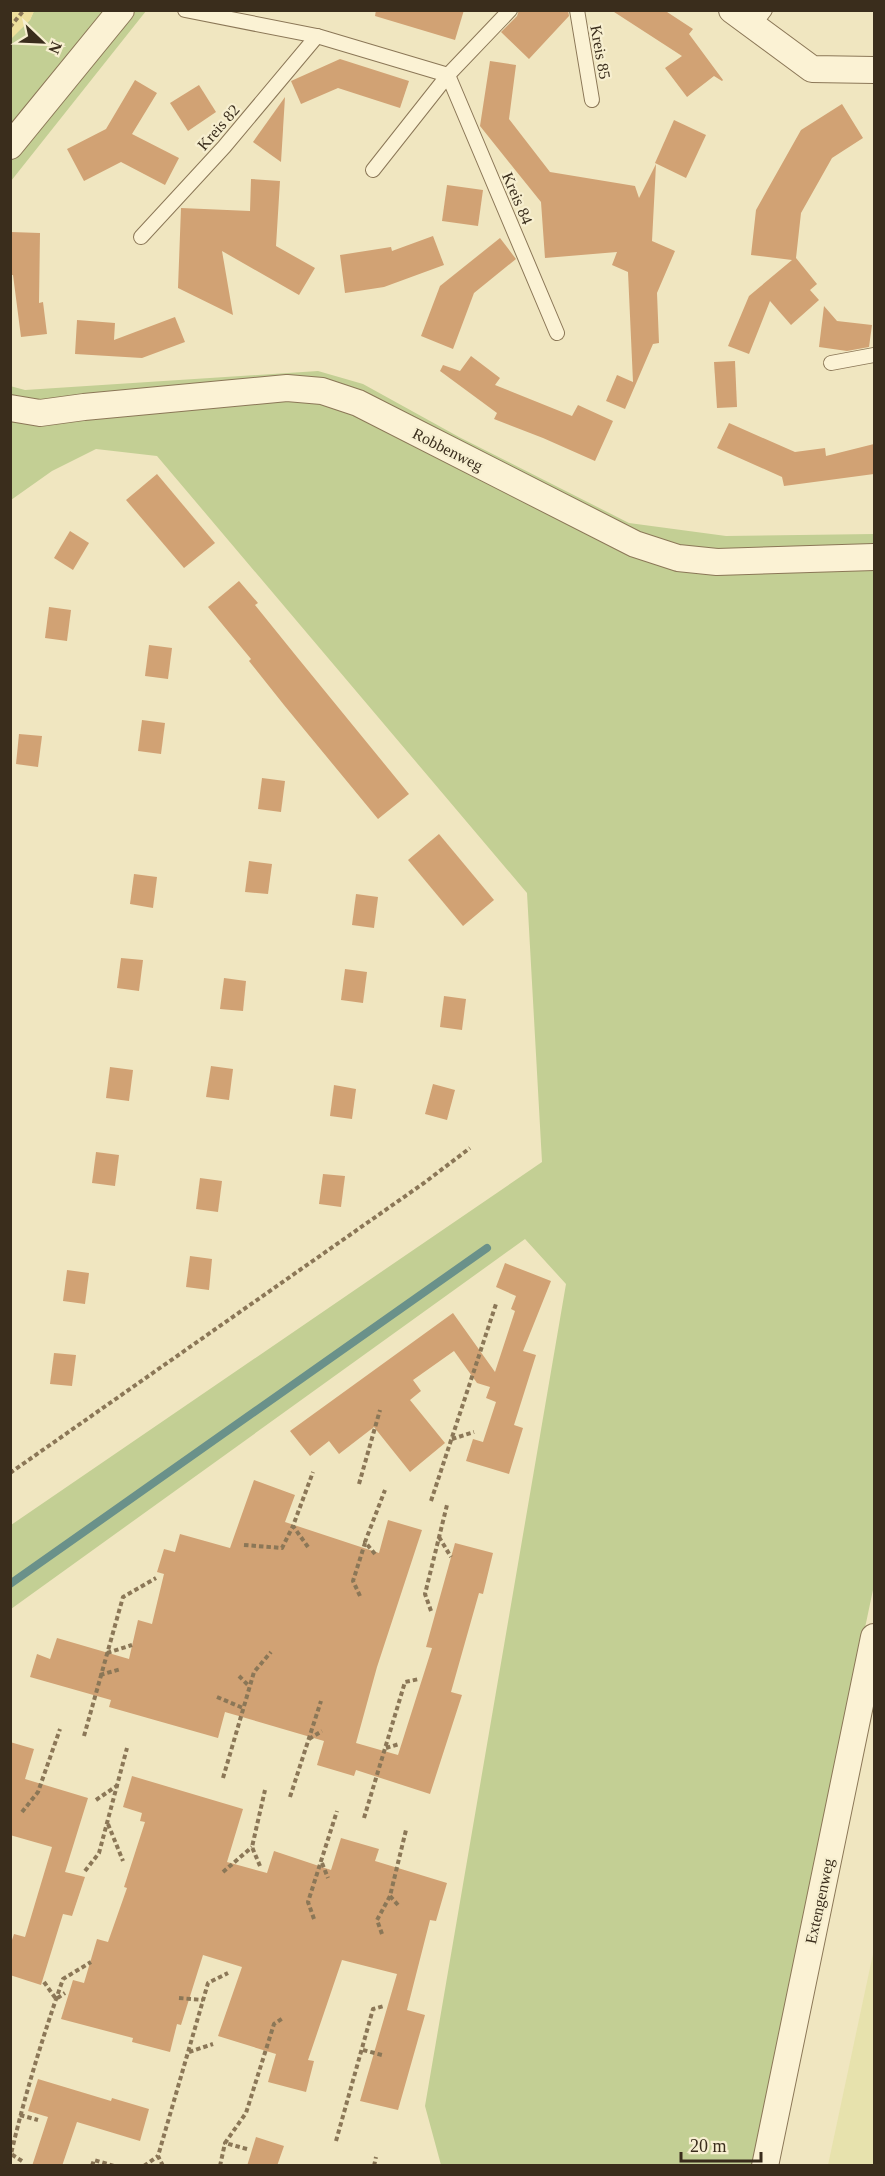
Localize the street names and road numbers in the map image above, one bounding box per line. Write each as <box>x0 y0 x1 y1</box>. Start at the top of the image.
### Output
street label: Kreis 85 <box>587 24 614 80</box>
street label: Kreis 82 <box>194 101 243 154</box>
street label: Kreis 84 <box>499 170 536 227</box>
street label: Robbenweg <box>409 425 486 475</box>
street label: Extengenweg <box>802 1857 838 1946</box>

